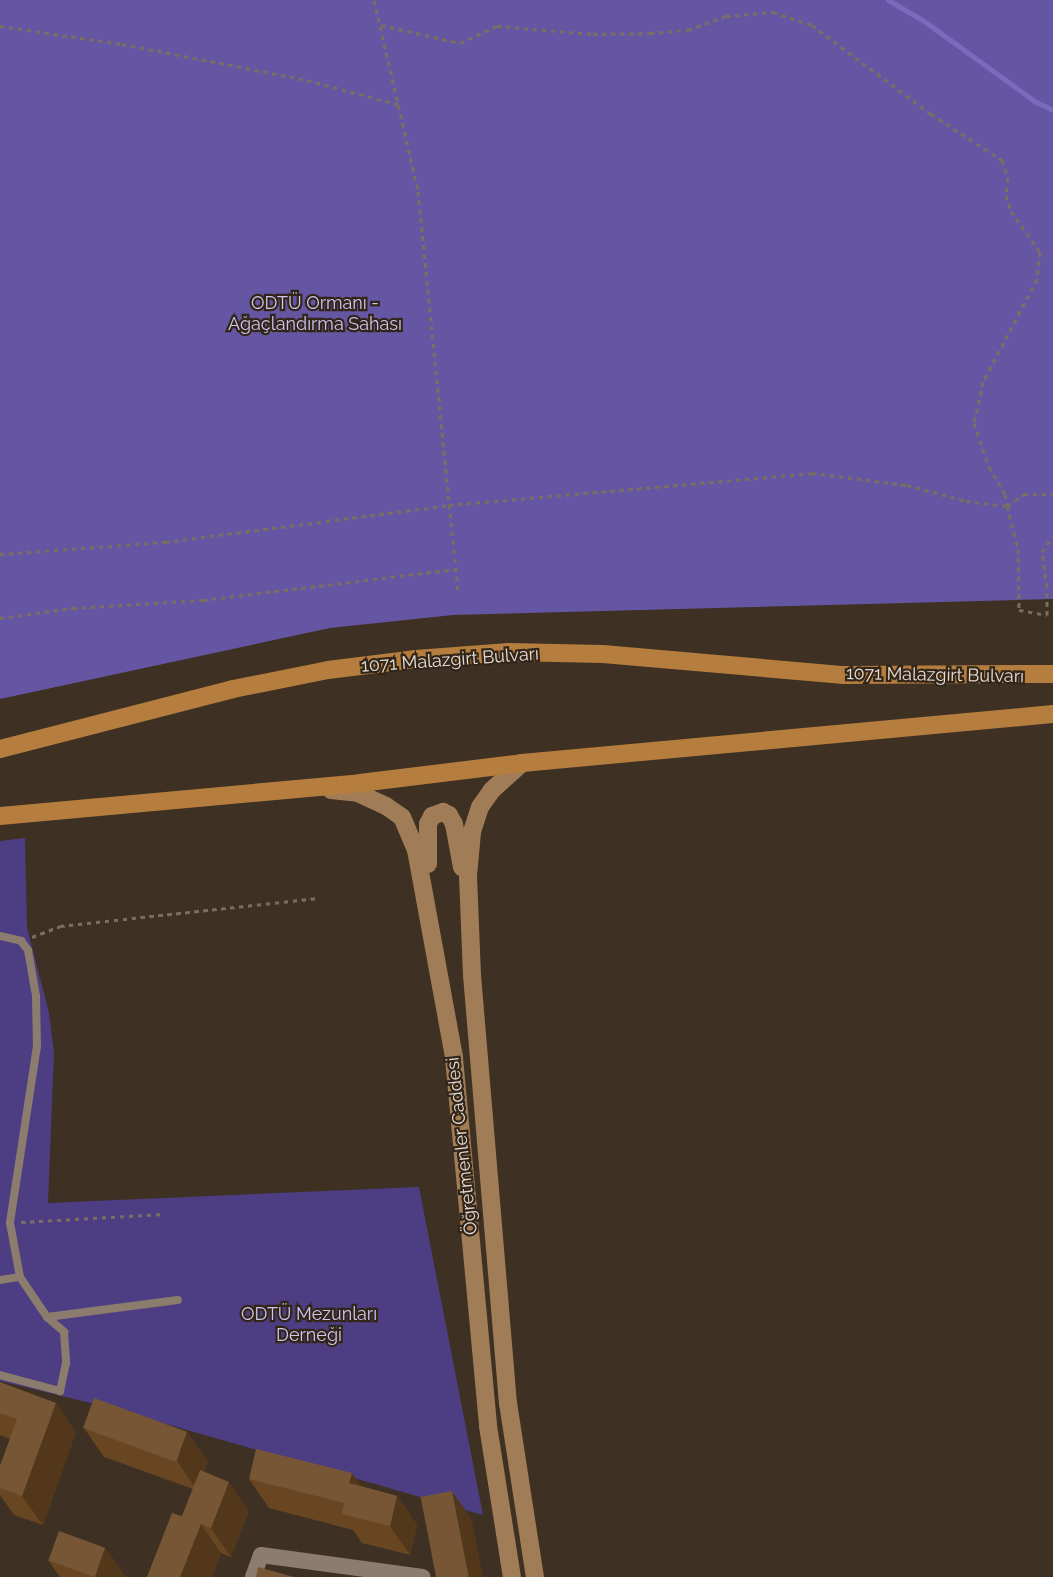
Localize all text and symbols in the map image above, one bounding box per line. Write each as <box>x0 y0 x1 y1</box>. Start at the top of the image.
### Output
park label: ODTÜ Ormanı - Ağaçlandırma Sahası <box>228 293 402 336</box>
street label: 1071 Malazgirt Bulvarı <box>360 643 540 677</box>
street label: 1071 Malazgirt Bulvarı <box>846 663 1024 687</box>
street label: Öğretmenler Caddesi <box>442 1056 482 1236</box>
park label: ODTÜ Mezunları Derneği <box>241 1304 377 1346</box>

